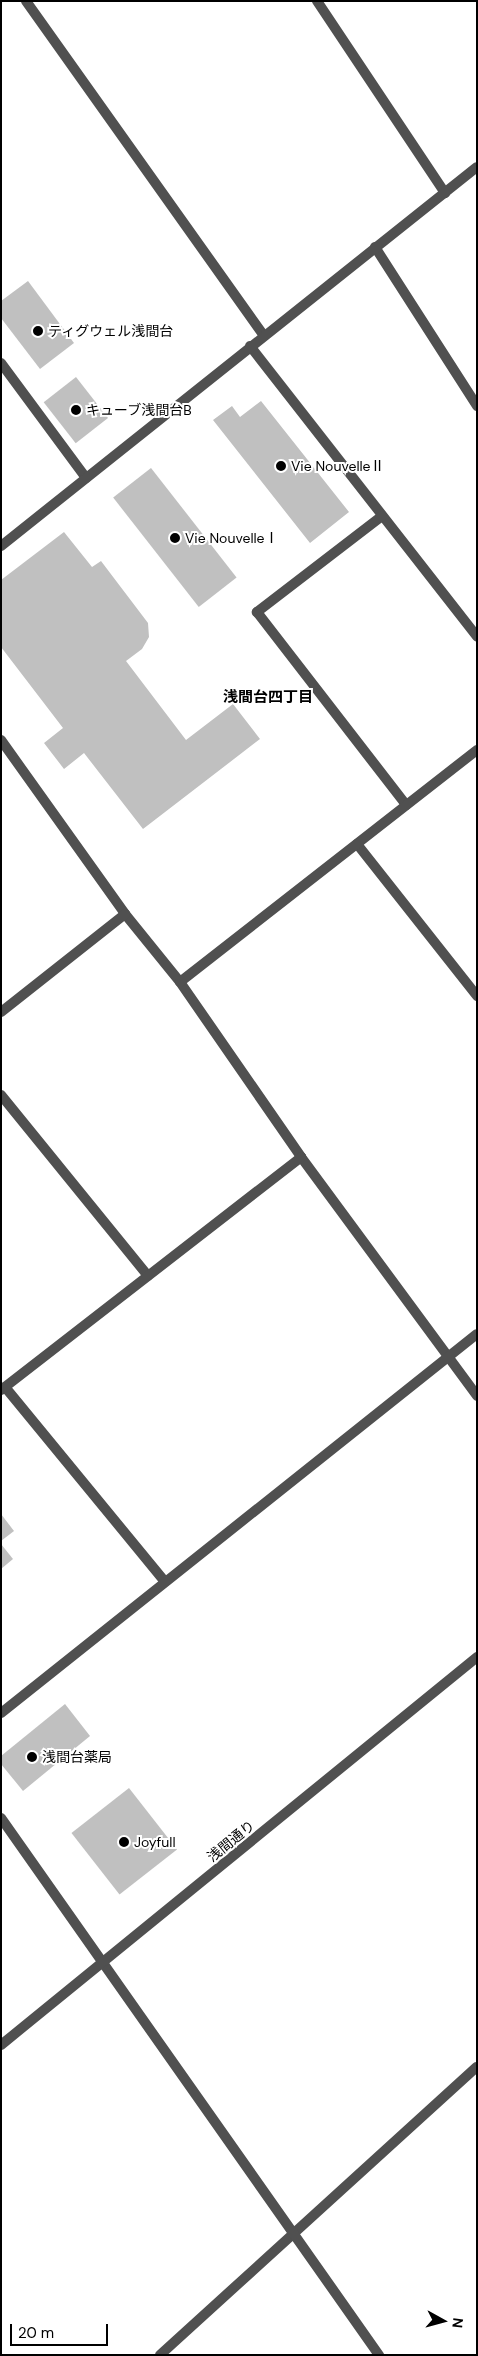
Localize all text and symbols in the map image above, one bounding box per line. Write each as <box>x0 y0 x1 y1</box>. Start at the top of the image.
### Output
place label: ティグウェル浅間台 <box>48 323 174 339</box>
marker: ティグウェル浅間台 <box>32 325 44 337</box>
place label: キューブ浅間台B <box>86 402 192 418</box>
marker: キューブ浅間台B <box>70 404 82 416</box>
place label: Vie NouvelleⅡ <box>291 458 385 474</box>
marker: Vie NouvelleⅡ <box>275 460 287 472</box>
place label: Vie NouvelleⅠ <box>185 530 279 546</box>
marker: Vie NouvelleⅠ <box>169 532 181 544</box>
district label: 浅間台四丁目 <box>223 689 313 707</box>
place label: 浅間台薬局 <box>42 1749 112 1765</box>
marker: 浅間台薬局 <box>26 1751 38 1763</box>
street label: 浅間通り <box>204 1817 258 1865</box>
place label: Joyfull <box>134 1834 176 1850</box>
marker: Joyfull <box>118 1836 130 1848</box>
north arrow <box>418 2296 468 2346</box>
scale bar <box>12 2314 110 2346</box>
text: N <box>448 2317 467 2329</box>
text: 20 m <box>18 2323 54 2343</box>

